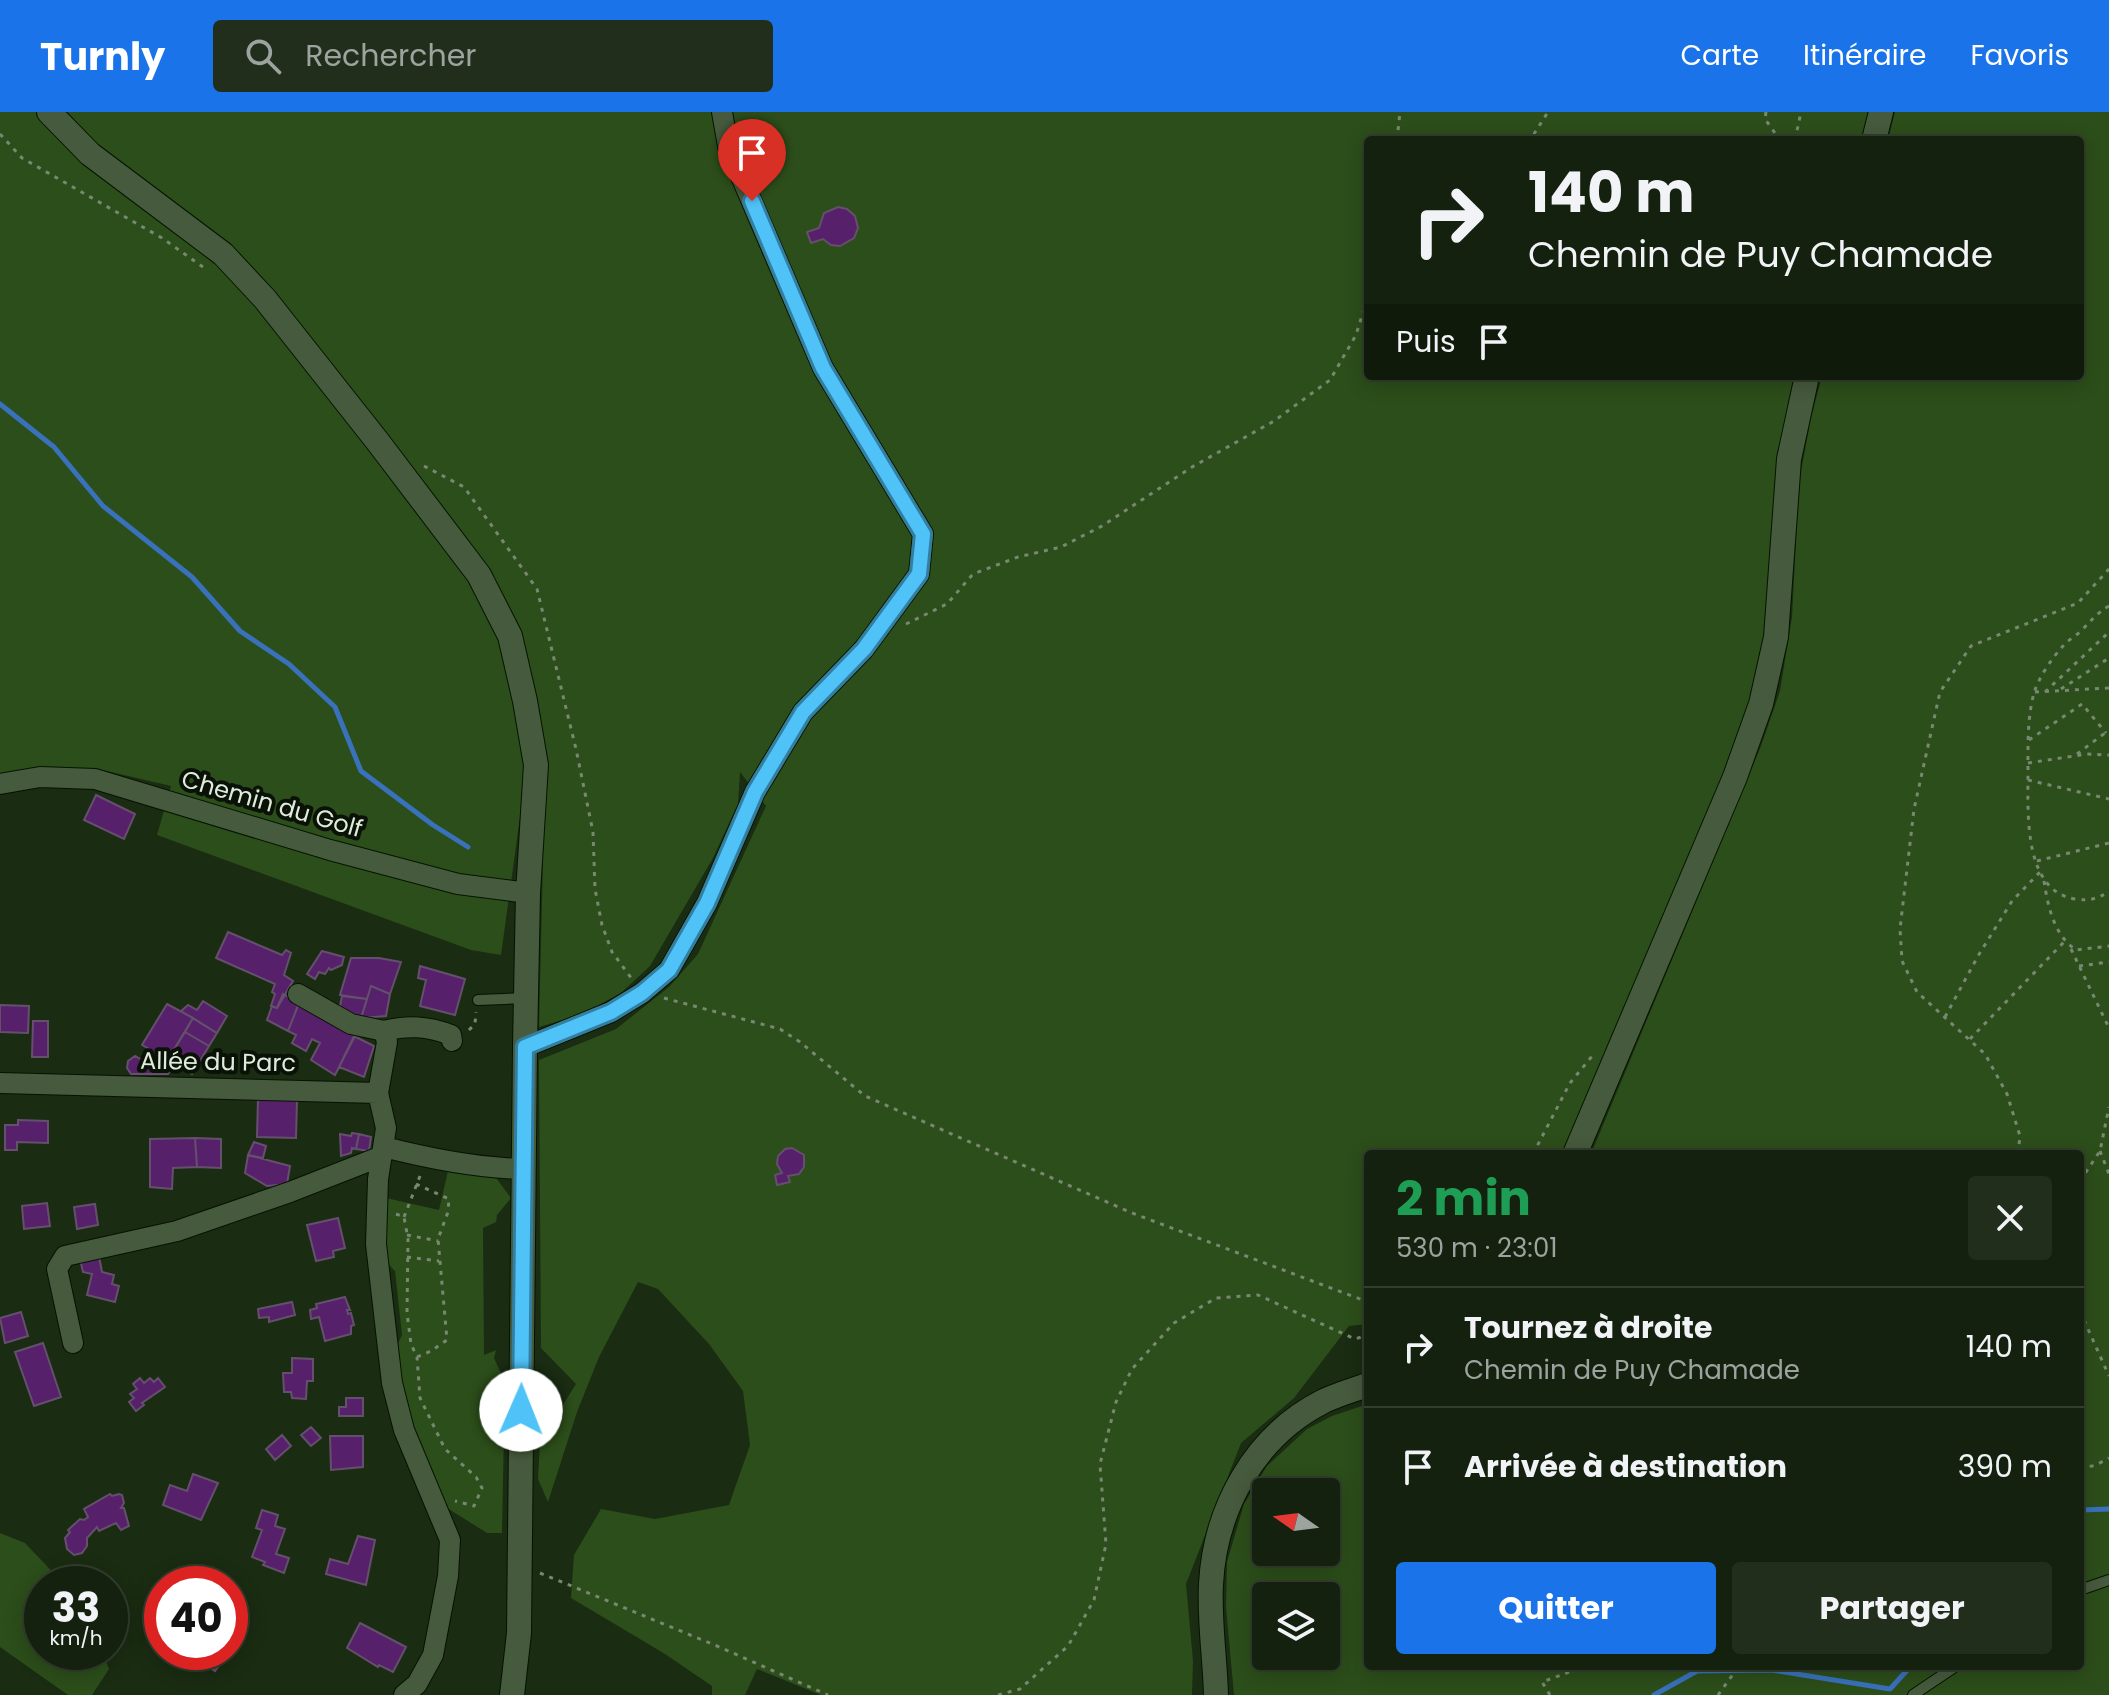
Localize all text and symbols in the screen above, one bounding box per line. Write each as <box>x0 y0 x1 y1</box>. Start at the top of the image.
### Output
search box <box>213 20 773 92</box>
text: Turnly <box>40 30 165 83</box>
icon: search <box>241 34 285 78</box>
text: Rechercher <box>305 34 476 77</box>
text: Carte <box>1681 36 1759 75</box>
text: Itinéraire <box>1803 36 1926 75</box>
text: Favoris <box>1970 36 2069 75</box>
pin <box>718 119 786 201</box>
icon: arrive <box>730 131 774 175</box>
text: 140 m <box>1528 153 1695 232</box>
icon: right <box>1396 168 1500 272</box>
text: Chemin de Puy Chamade <box>1528 229 1993 280</box>
text: Puis <box>1396 320 1456 363</box>
icon: arrive <box>1472 320 1516 364</box>
street label: Chemin du Golf <box>178 762 367 845</box>
street label: Allée du Parc <box>140 1044 296 1079</box>
text: 2 min <box>1396 1165 1531 1232</box>
button: close <box>1968 1176 2052 1260</box>
text: 530 m · 23:01 <box>1396 1230 1558 1266</box>
text: Tournez à droite <box>1464 1306 1712 1349</box>
icon: right <box>1396 1325 1440 1369</box>
text: 140 m <box>1966 1325 2052 1368</box>
text: Chemin de Puy Chamade <box>1464 1352 1800 1388</box>
position arrow <box>479 1368 563 1452</box>
icon: arrive <box>1396 1445 1440 1489</box>
text: Arrivée à destination <box>1464 1445 1787 1488</box>
text: 390 m <box>1958 1445 2052 1488</box>
north arrow <box>1252 1478 1340 1566</box>
map controls <box>1252 1478 1340 1670</box>
button: Quitter <box>1396 1562 1716 1654</box>
button: Partager <box>1732 1562 2052 1654</box>
speed limit sign: 40 <box>144 1566 248 1670</box>
text: 33 <box>52 1580 100 1636</box>
button: layers <box>1252 1582 1340 1670</box>
text: km/h <box>49 1624 103 1652</box>

